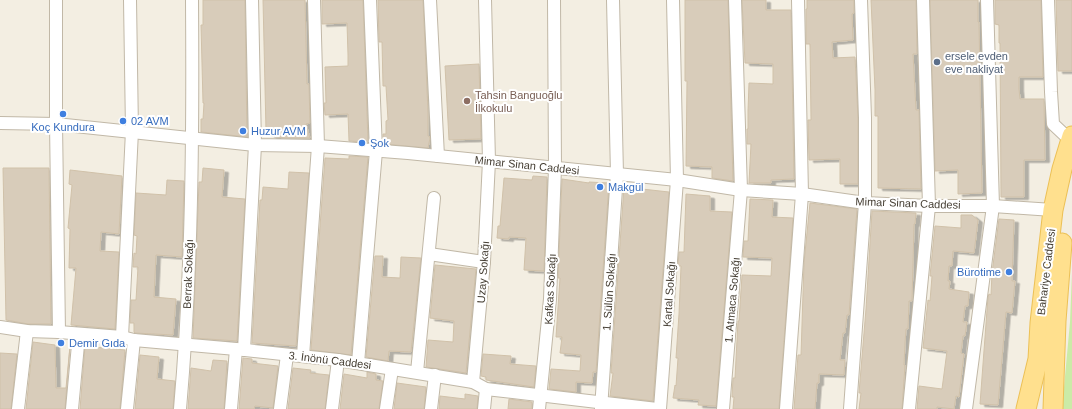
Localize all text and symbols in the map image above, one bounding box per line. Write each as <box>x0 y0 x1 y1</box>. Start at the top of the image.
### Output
place label: ersele evden eve nakliyat <box>945 50 1008 75</box>
marker: ersele evden eve nakliyat <box>932 57 942 67</box>
place label: Tahsin Banguoğlu İlkokulu <box>475 89 562 114</box>
marker: Tahsin Banguoğlu İlkokulu <box>462 96 472 106</box>
marker: Koç Kundura <box>58 109 68 119</box>
place label: 02 AVM <box>131 115 169 127</box>
marker: 02 AVM <box>118 116 128 126</box>
place label: Koç Kundura <box>31 121 96 133</box>
place label: Huzur AVM <box>251 125 306 137</box>
marker: Huzur AVM <box>238 126 248 136</box>
place label: Şok <box>370 137 389 149</box>
marker: Şok <box>357 138 367 148</box>
street label: Mimar Sinan Caddesi <box>474 154 580 176</box>
place label: Makgül <box>608 181 643 193</box>
marker: Makgül <box>595 182 605 192</box>
street label: Mimar Sinan Caddesi <box>855 195 961 211</box>
street label: Bahariye Caddesi <box>1035 228 1057 316</box>
street label: Berrak Sokağı <box>181 239 195 309</box>
street label: Uzay Sokağı <box>475 240 491 304</box>
street label: Kafkas Sokağı <box>542 253 558 325</box>
street label: 1. Sülün Sokağı <box>600 253 618 331</box>
street label: 1. Atmaca Sokağı <box>722 257 742 343</box>
street label: Kartal Sokağı <box>661 261 677 327</box>
place label: Bürotime <box>957 266 1001 278</box>
marker: Bürotime <box>1004 267 1014 277</box>
place label: Demir Gıda <box>69 337 126 349</box>
marker: Demir Gıda <box>56 338 66 348</box>
street label: 3. İnönü Caddesi <box>288 349 372 371</box>

